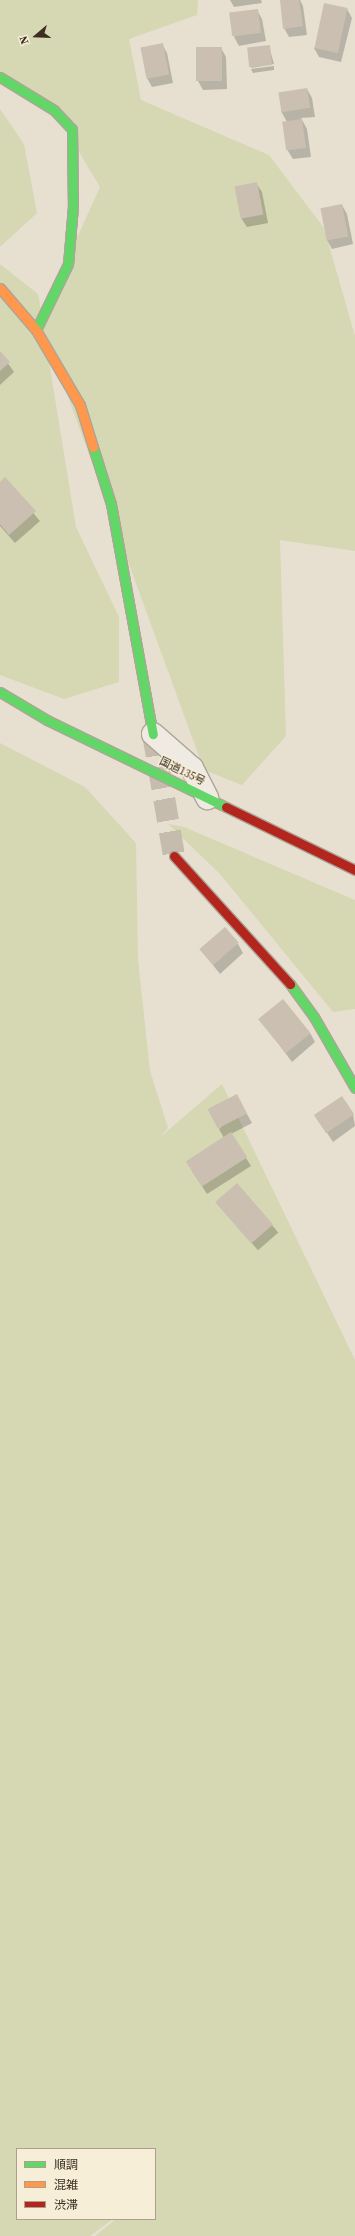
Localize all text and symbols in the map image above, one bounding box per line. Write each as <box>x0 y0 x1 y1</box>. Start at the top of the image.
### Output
north arrow <box>16 16 56 56</box>
text: N <box>16 34 33 46</box>
street label: 国道135号 <box>157 755 207 789</box>
legend <box>16 2148 156 2220</box>
text: 順調 <box>54 2157 78 2173</box>
text: 混雑 <box>54 2177 78 2193</box>
text: 渋滞 <box>54 2197 78 2213</box>

